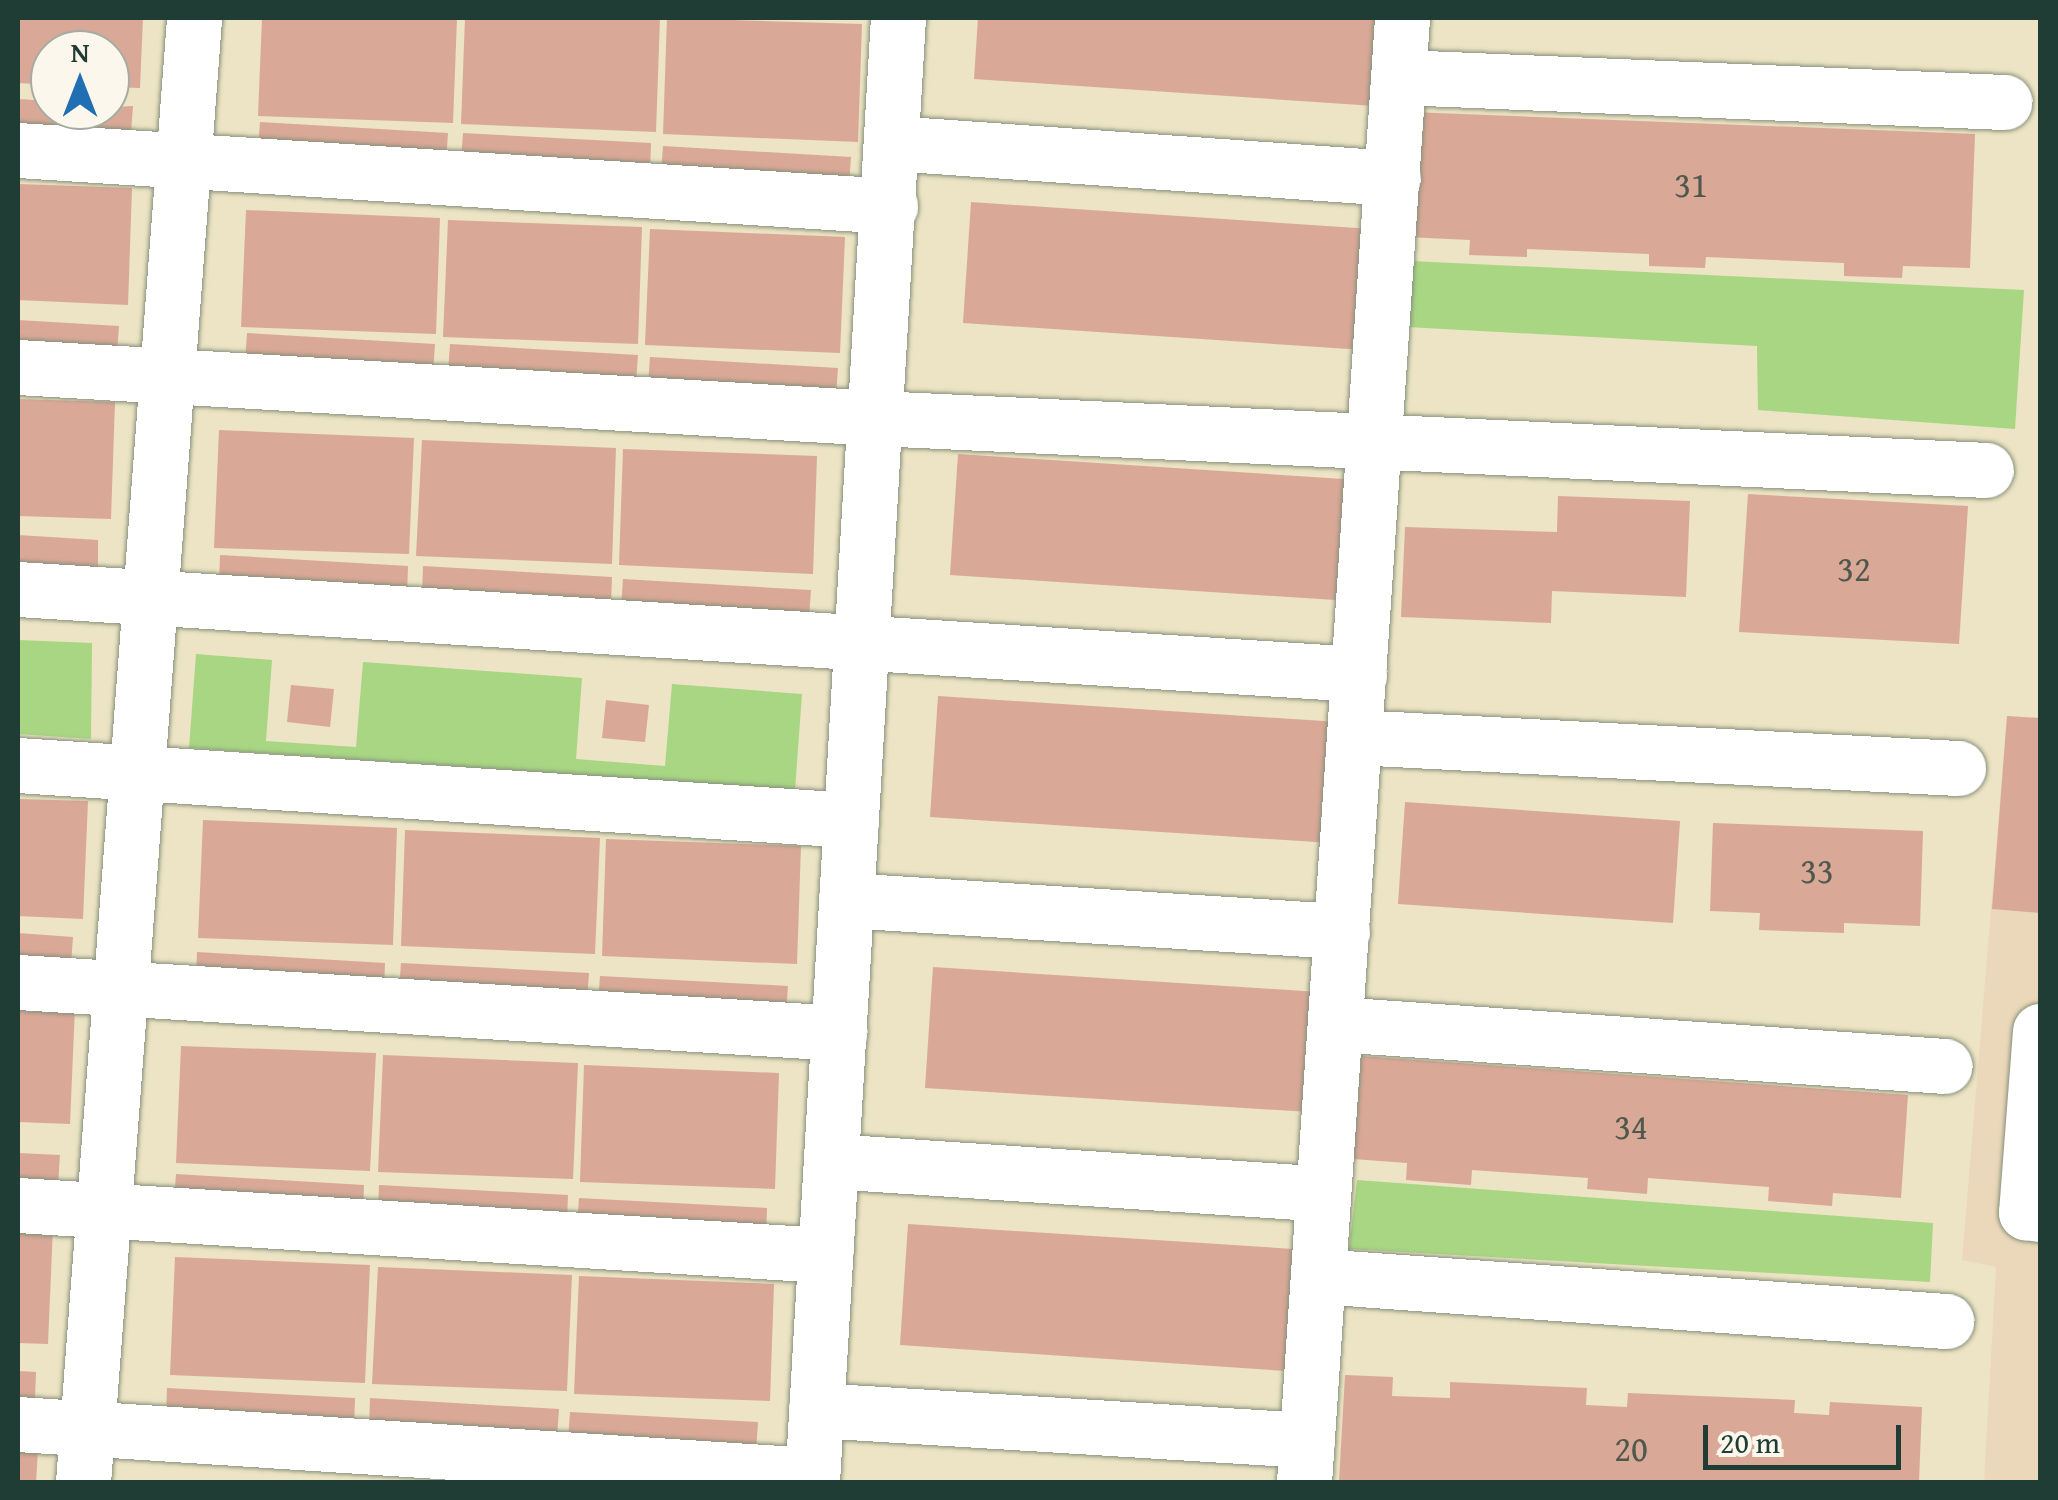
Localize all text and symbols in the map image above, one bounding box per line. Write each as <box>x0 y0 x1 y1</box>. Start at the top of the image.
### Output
north arrow <box>30 30 130 130</box>
text: N <box>71 31 89 72</box>
house number: 31 <box>1674 164 1708 206</box>
house number: 32 <box>1837 548 1871 590</box>
house number: 33 <box>1800 850 1834 892</box>
house number: 34 <box>1614 1106 1648 1148</box>
scale bar <box>1708 1405 1906 1467</box>
text: 20 m <box>1720 1420 1780 1464</box>
house number: 20 <box>1614 1428 1648 1470</box>

